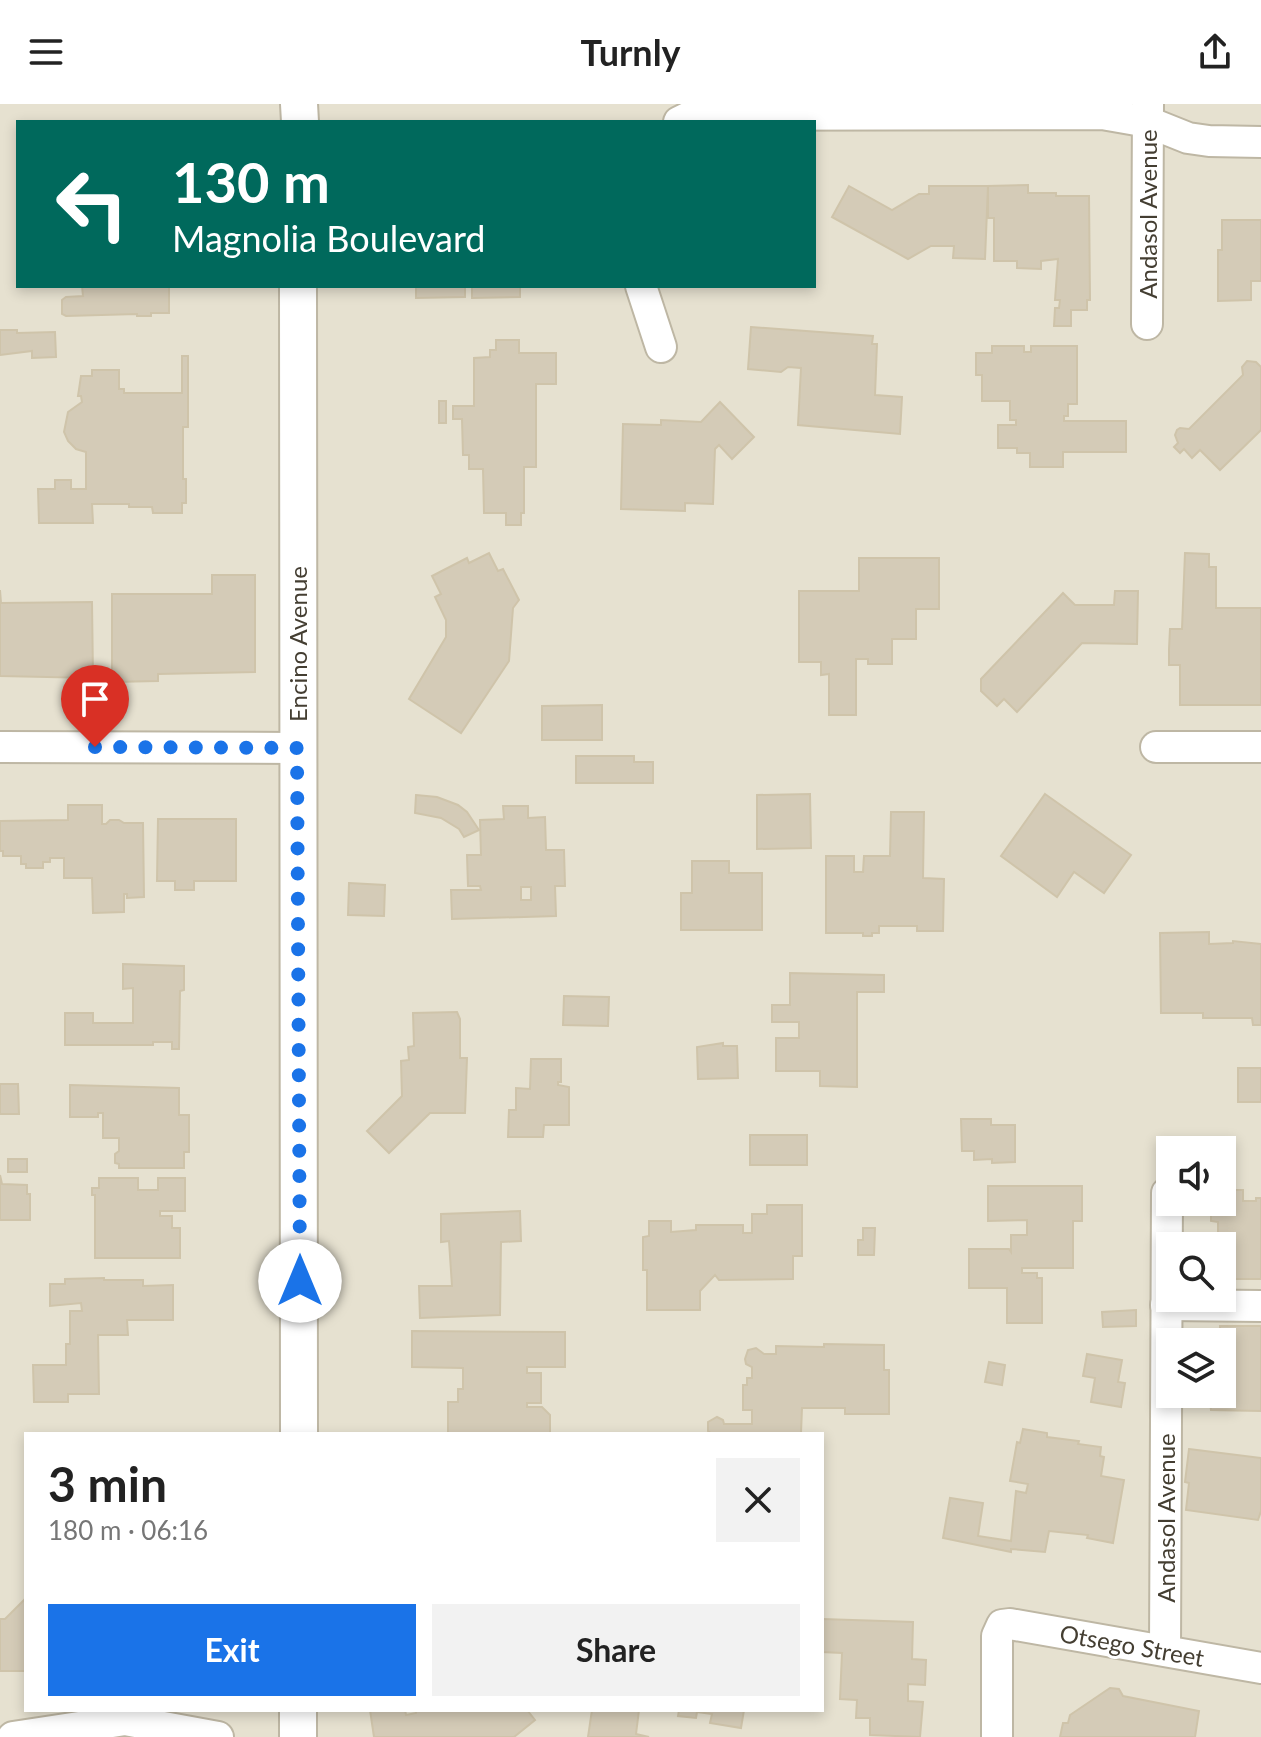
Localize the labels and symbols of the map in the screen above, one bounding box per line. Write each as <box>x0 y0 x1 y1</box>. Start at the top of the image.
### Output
street label: Andasol Avenue <box>1133 129 1162 299</box>
street label: Encino Avenue <box>283 566 312 722</box>
pin <box>61 665 129 747</box>
position arrow <box>258 1239 342 1323</box>
street label: Andasol Avenue <box>1151 1433 1180 1603</box>
street label: Otsego Street <box>1058 1618 1207 1672</box>

